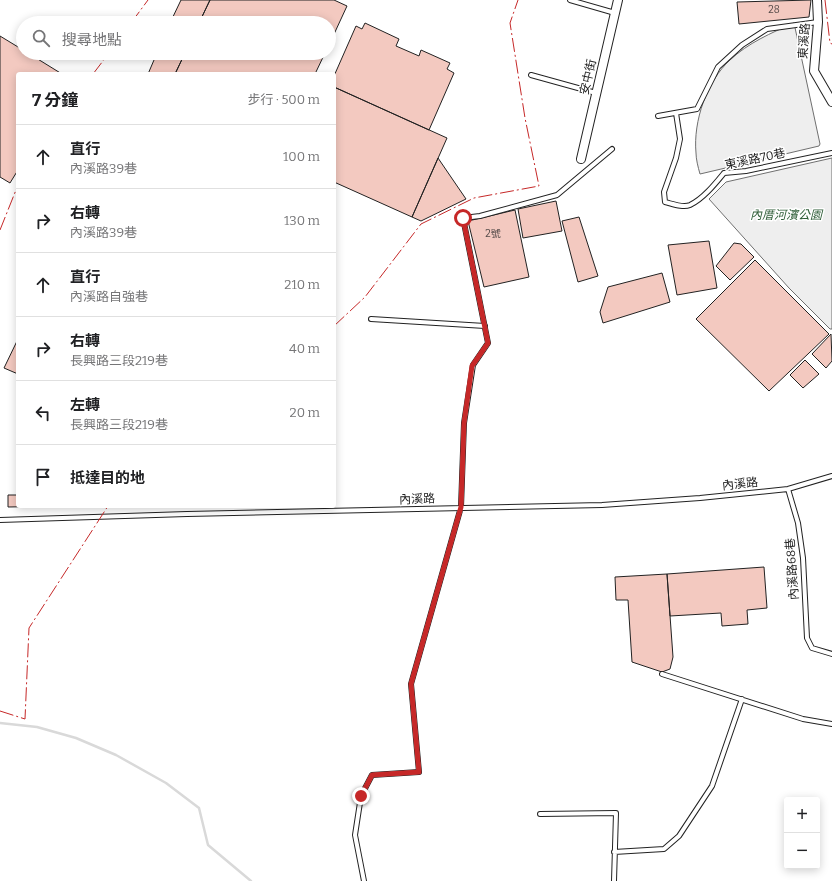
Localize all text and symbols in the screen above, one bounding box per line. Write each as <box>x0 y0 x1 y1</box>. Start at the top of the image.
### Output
house number: 28 <box>768 4 780 16</box>
search box <box>16 16 336 60</box>
street label: 東溪路 <box>796 23 812 59</box>
icon: search <box>30 27 52 49</box>
text: 搜尋地點 <box>62 31 122 49</box>
street label: 安中街 <box>577 58 599 96</box>
text: 7 分鐘 <box>32 90 78 111</box>
text: 步行 · 500 m <box>247 92 320 107</box>
text: 直行 <box>70 140 100 158</box>
icon: ahead <box>32 146 54 168</box>
street label: 東溪路70巷 <box>723 146 787 172</box>
text: 100 m <box>283 149 320 164</box>
text: 內溪路39巷 <box>70 161 137 176</box>
text: 右轉 <box>70 204 100 222</box>
park label: 內厝河濱公園 <box>750 208 824 222</box>
route start <box>454 209 472 227</box>
icon: right <box>32 210 54 232</box>
text: 130 m <box>284 213 320 228</box>
text: 內溪路39巷 <box>70 225 137 240</box>
house number: 2號 <box>485 228 501 240</box>
text: 直行 <box>70 268 100 286</box>
icon: ahead <box>32 274 54 296</box>
text: 210 m <box>284 277 320 292</box>
text: 內溪路自強巷 <box>70 289 148 304</box>
text: 右轉 <box>70 332 100 350</box>
icon: right <box>32 338 54 360</box>
text: 40 m <box>289 341 320 356</box>
text: 長興路三段219巷 <box>70 353 168 368</box>
text: 左轉 <box>70 396 100 414</box>
icon: left <box>32 402 54 424</box>
text: 20 m <box>290 405 320 420</box>
text: 長興路三段219巷 <box>70 417 168 432</box>
icon: arrive <box>32 466 54 488</box>
text: 抵達目的地 <box>70 469 145 487</box>
street label: 內溪路 <box>721 475 759 493</box>
street label: 內溪路 <box>399 491 435 507</box>
street label: 內溪路68巷 <box>783 537 801 601</box>
route end <box>352 787 370 805</box>
map controls <box>784 797 820 869</box>
button: + <box>784 797 820 833</box>
button: − <box>784 833 820 869</box>

